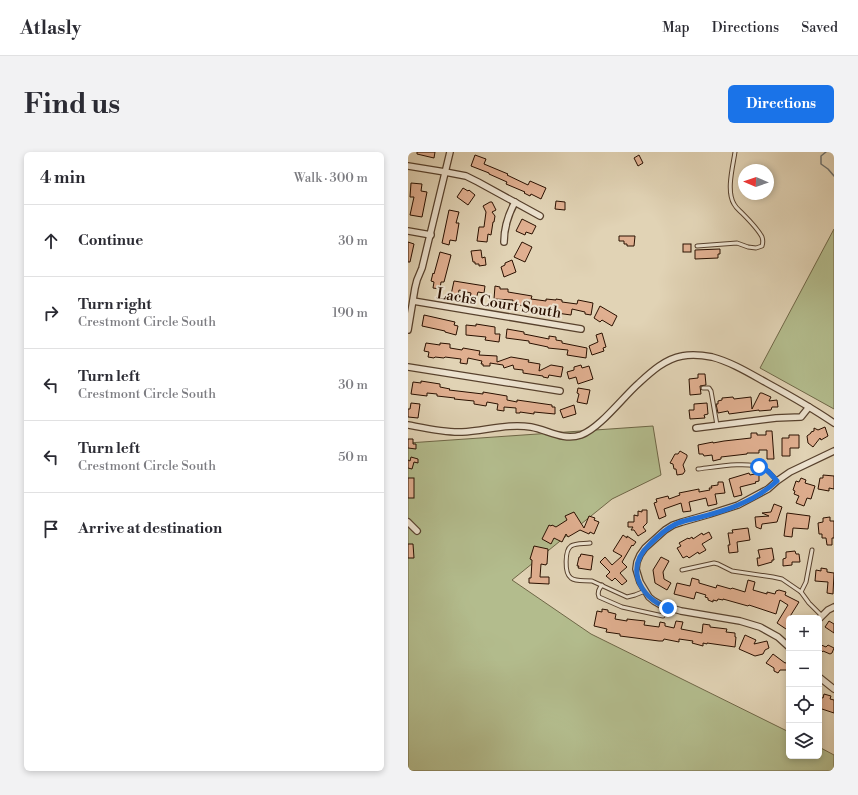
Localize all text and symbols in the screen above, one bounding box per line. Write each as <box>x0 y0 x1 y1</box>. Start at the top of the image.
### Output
text: Atlasly <box>20 16 81 40</box>
text: Map <box>662 19 690 37</box>
text: Directions <box>712 19 779 37</box>
text: Saved <box>801 19 838 37</box>
button: Directions <box>728 85 834 123</box>
text: Find us <box>24 87 120 122</box>
north arrow <box>738 164 774 200</box>
text: 4 min <box>40 167 85 189</box>
text: Walk · 300 m <box>294 170 368 186</box>
icon: ahead <box>40 230 62 252</box>
text: Continue <box>78 231 143 250</box>
text: 30 m <box>338 233 368 249</box>
street label: Lachs Court South <box>435 284 563 323</box>
text: Turn right <box>78 295 152 314</box>
icon: right <box>40 302 62 324</box>
text: 190 m <box>332 305 368 321</box>
text: Crestmont Circle South <box>78 314 216 330</box>
text: Turn left <box>78 367 140 386</box>
icon: left <box>40 374 62 396</box>
text: 30 m <box>338 377 368 393</box>
text: Crestmont Circle South <box>78 386 216 402</box>
text: Turn left <box>78 439 140 458</box>
icon: left <box>40 446 62 468</box>
text: 50 m <box>338 449 368 465</box>
text: Crestmont Circle South <box>78 458 216 474</box>
route start <box>750 458 768 476</box>
icon: arrive <box>40 518 62 540</box>
text: Arrive at destination <box>78 519 222 538</box>
route end <box>659 599 677 617</box>
map controls <box>786 615 822 759</box>
button: + <box>786 615 822 651</box>
button: − <box>786 651 822 687</box>
button: locate <box>786 687 822 723</box>
button: layers <box>786 723 822 759</box>

